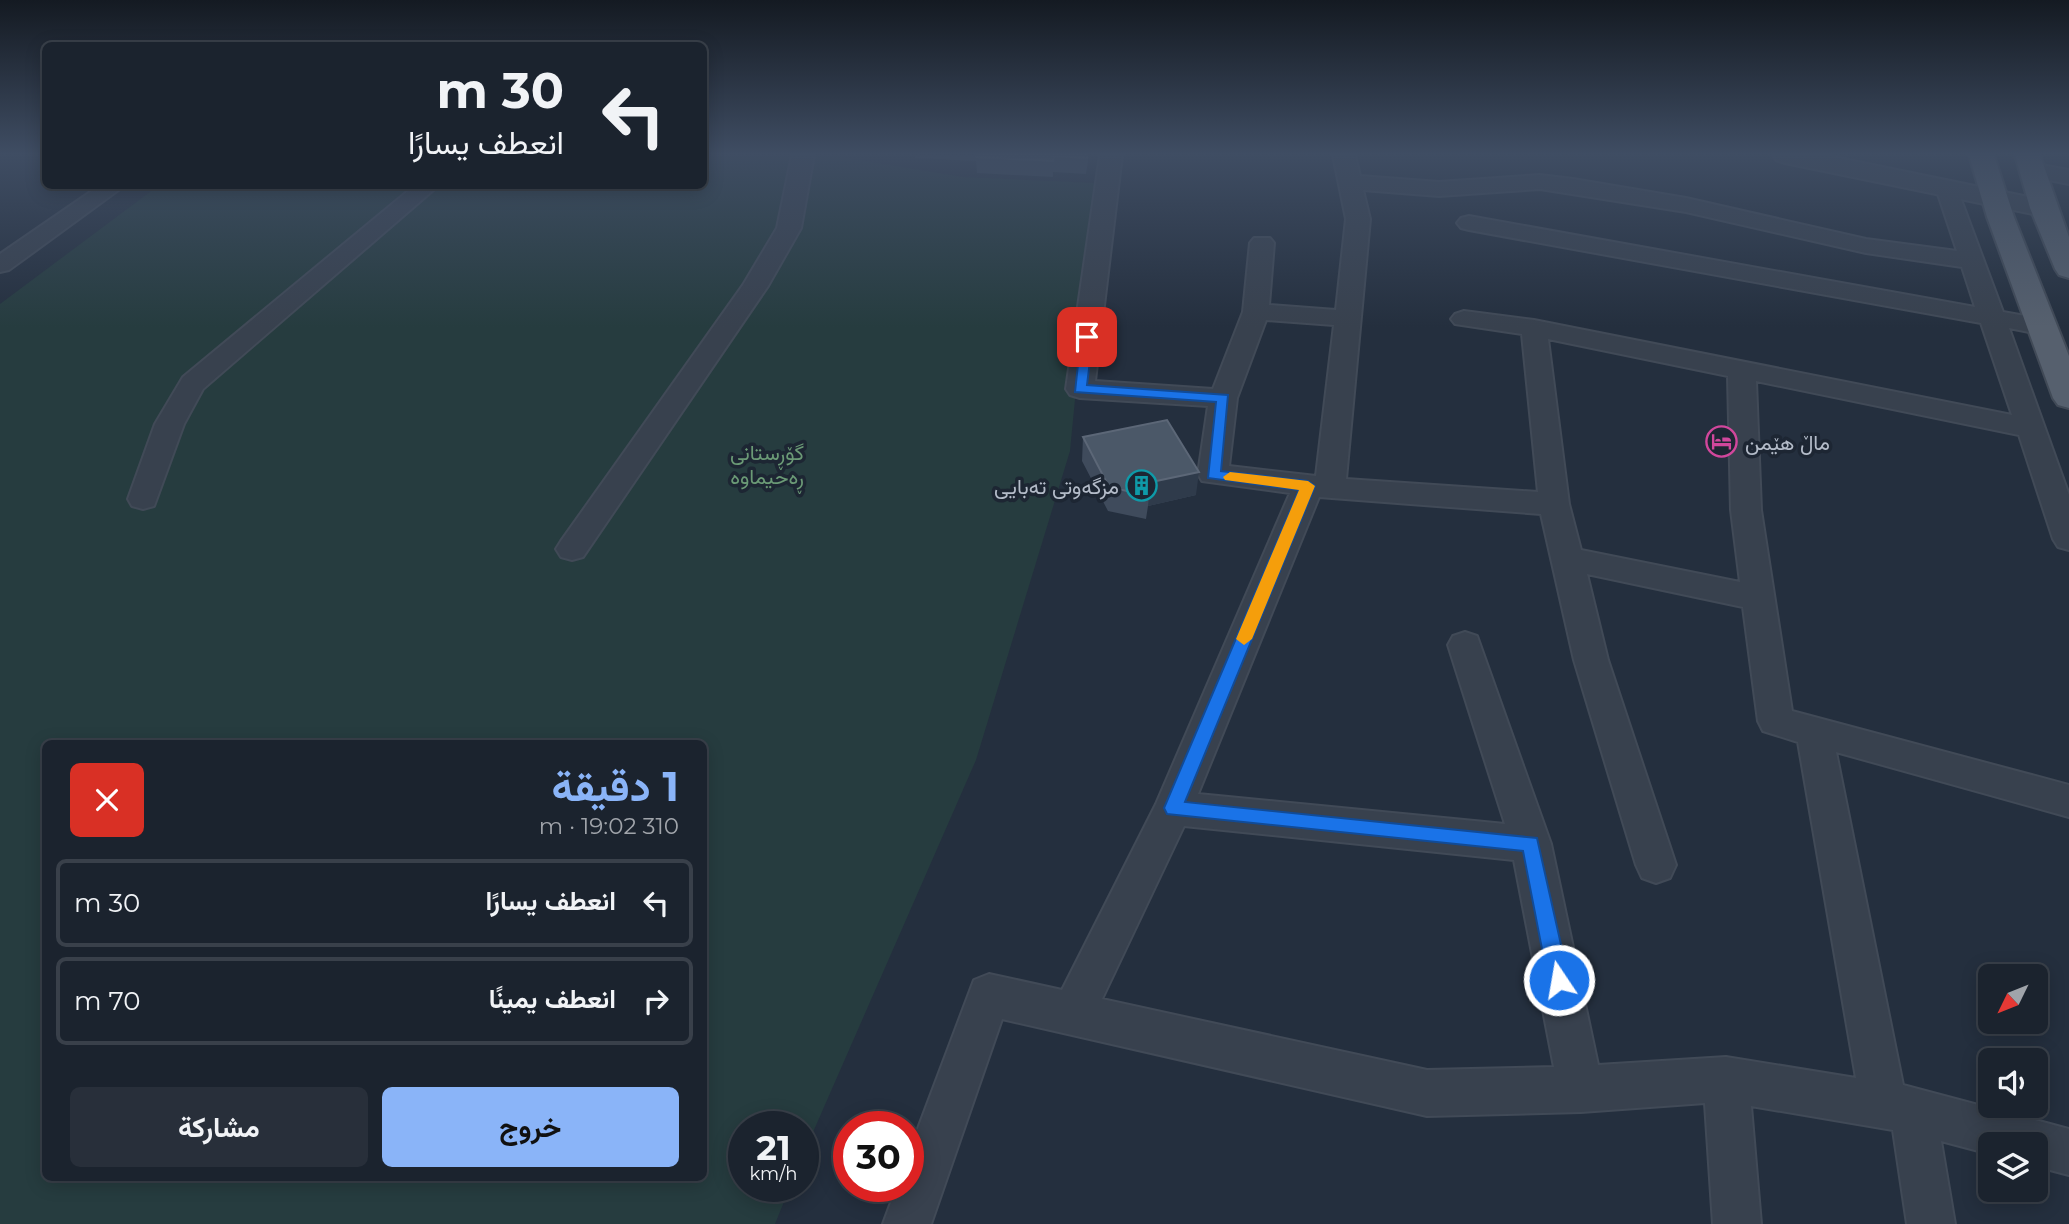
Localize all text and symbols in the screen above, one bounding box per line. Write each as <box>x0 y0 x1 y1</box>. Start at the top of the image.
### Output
text: 30 m <box>436 61 564 120</box>
icon: left <box>588 70 679 161</box>
text: انعطف يسارًا <box>408 123 564 162</box>
pin <box>1057 307 1117 367</box>
icon: arrive <box>1068 318 1106 356</box>
hotel icon: ماڵ هێمن <box>1705 425 1739 459</box>
place label: ماڵ هێمن <box>1745 430 1830 455</box>
park label: گۆڕستانی ڕەحیماوە <box>730 440 804 494</box>
building icon: مزگەوتی تەبایی <box>1125 469 1159 503</box>
place label: مزگەوتی تەبایی <box>994 474 1119 500</box>
text: 1 دقيقة <box>552 760 679 812</box>
button: close <box>70 763 144 837</box>
text: 310 m · 19:02 <box>539 812 679 840</box>
icon: left <box>637 884 675 922</box>
text: انعطف يسارًا <box>486 885 616 917</box>
text: 30 m <box>74 887 140 919</box>
position arrow <box>1522 943 1596 1017</box>
north arrow <box>1978 964 2048 1034</box>
map controls <box>1978 964 2048 1202</box>
icon: right <box>637 982 675 1020</box>
text: انعطف يمينًا <box>489 983 616 1015</box>
text: 70 m <box>74 985 140 1017</box>
button: sound <box>1978 1048 2048 1118</box>
button: مشاركة <box>70 1087 368 1167</box>
button: خروج <box>382 1087 679 1167</box>
speed limit sign: 30 <box>833 1111 924 1202</box>
text: 21 <box>756 1126 791 1169</box>
button: layers <box>1978 1132 2048 1202</box>
text: km/h <box>749 1163 798 1185</box>

